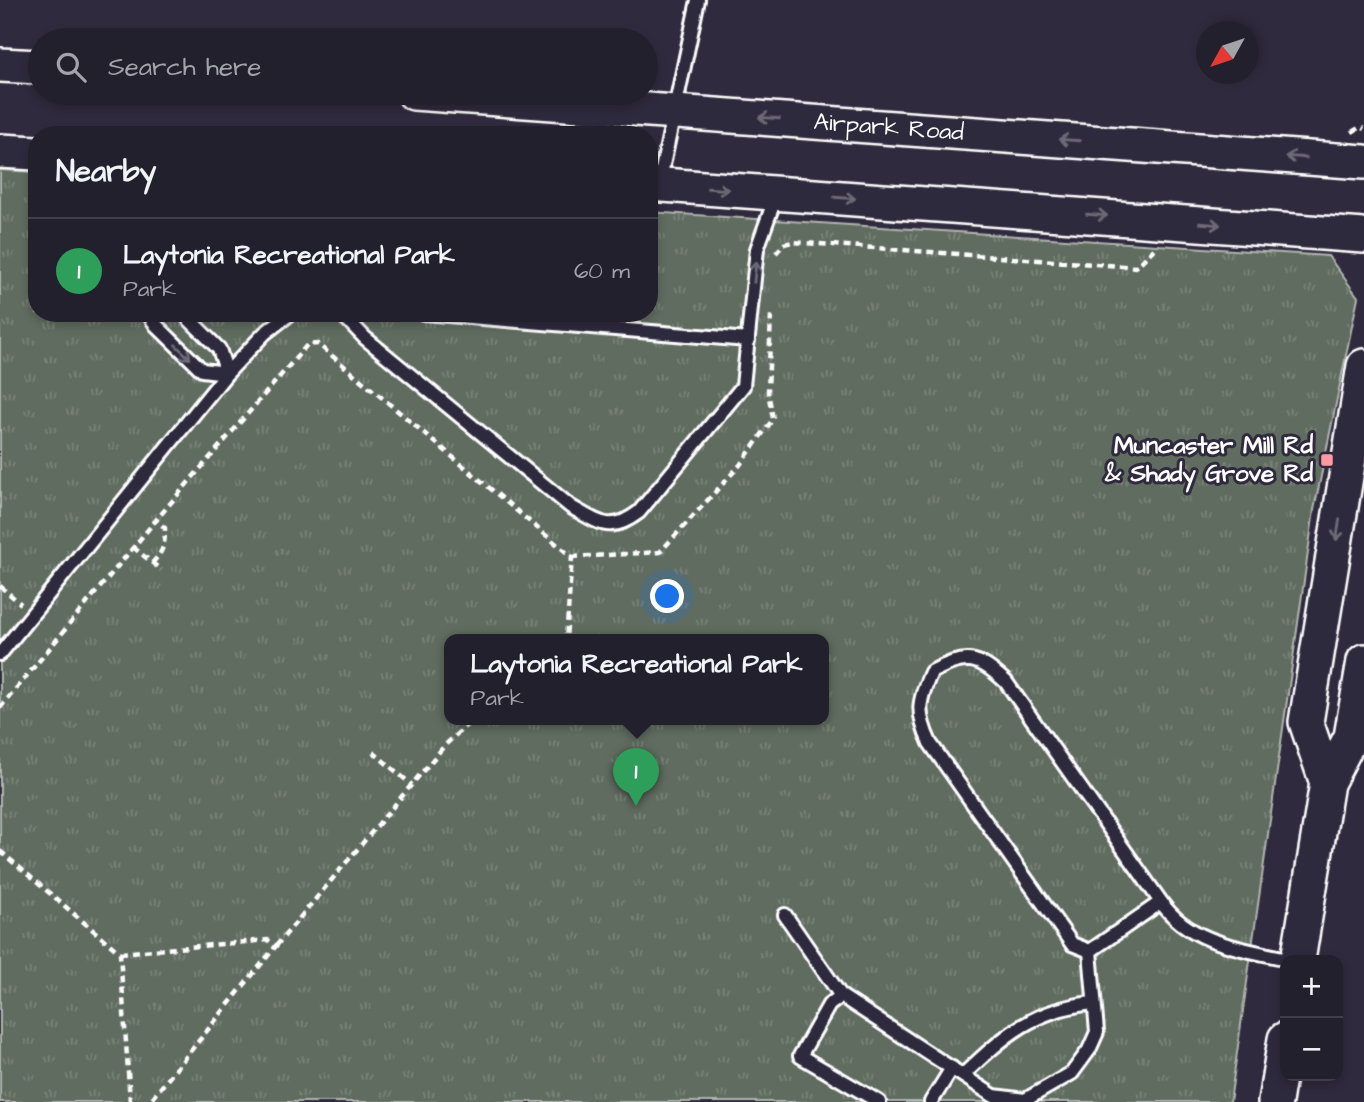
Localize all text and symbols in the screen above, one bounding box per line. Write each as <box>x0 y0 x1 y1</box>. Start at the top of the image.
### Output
north arrow <box>1196 21 1259 84</box>
search box <box>28 28 658 105</box>
icon: search <box>52 48 90 86</box>
text: Search here <box>108 49 261 85</box>
street label: Airpark Road <box>812 105 965 150</box>
one-way arrow <box>758 111 781 124</box>
one-way arrow <box>1058 133 1081 146</box>
one-way arrow <box>1285 150 1308 163</box>
text: Nearby <box>56 151 156 193</box>
one-way arrow <box>706 183 729 196</box>
one-way arrow <box>833 192 856 205</box>
one-way arrow <box>1085 209 1108 222</box>
one-way arrow <box>1198 218 1221 231</box>
text: Laytonia Recreational Park <box>123 237 455 273</box>
text: 1 <box>78 255 80 287</box>
text: 60 m <box>574 255 630 287</box>
one-way arrow <box>748 262 761 284</box>
text: Park <box>123 273 176 305</box>
one-way arrow <box>174 344 191 361</box>
place label: Muncaster Mill Rd & Shady Grove Rd <box>1104 429 1314 493</box>
marker: Muncaster Mill Rd & Shady Grove Rd <box>1319 452 1335 468</box>
one-way arrow <box>1331 518 1344 541</box>
your location <box>650 579 684 613</box>
popup <box>444 634 829 725</box>
text: Laytonia Recreational Park <box>471 646 802 682</box>
text: Park <box>471 682 524 714</box>
pin: 1 <box>613 748 659 806</box>
map controls <box>1280 955 1343 1081</box>
button: + <box>1280 955 1343 1018</box>
button: − <box>1280 1018 1343 1081</box>

